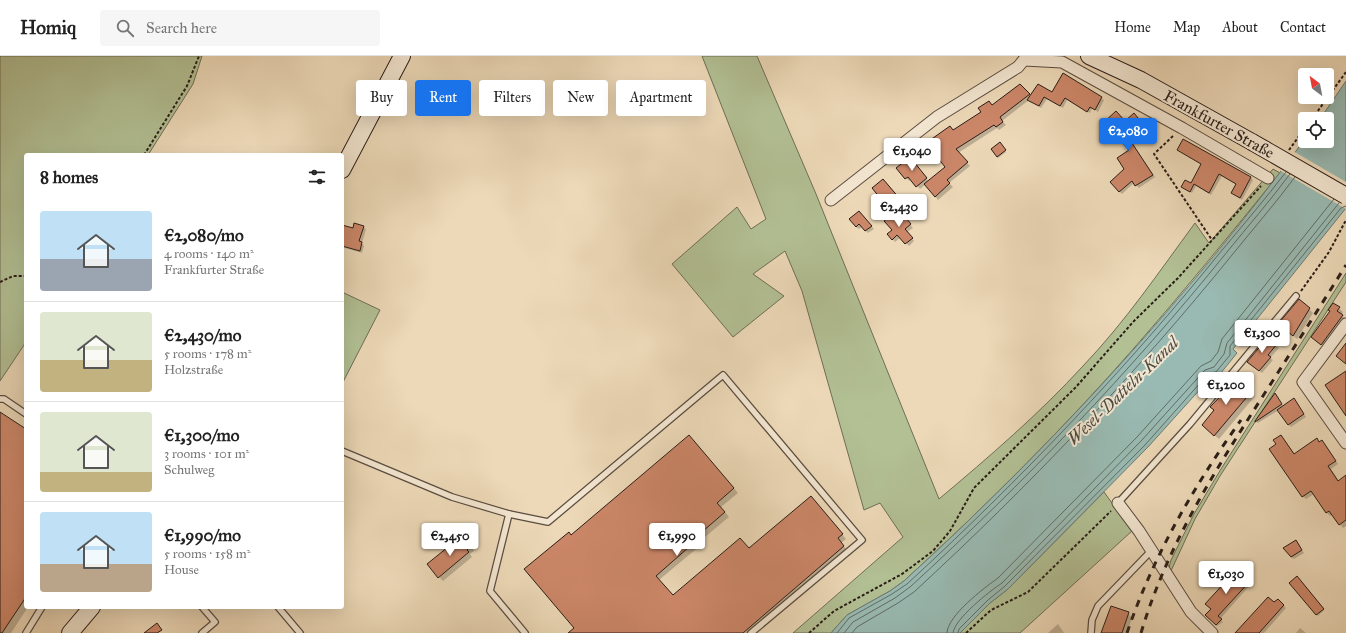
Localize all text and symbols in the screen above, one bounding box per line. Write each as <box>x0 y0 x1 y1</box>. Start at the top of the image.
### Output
search box <box>100 10 380 46</box>
text: Homiq <box>20 16 76 39</box>
icon: search <box>114 17 136 39</box>
text: Search here <box>146 19 217 37</box>
text: Home <box>1114 19 1151 36</box>
text: Map <box>1173 19 1200 36</box>
text: About <box>1222 19 1258 36</box>
text: Contact <box>1280 19 1326 36</box>
north arrow <box>1298 68 1334 104</box>
map controls <box>1298 68 1334 148</box>
chip: Buy <box>356 80 407 116</box>
chip: Rent <box>415 80 471 116</box>
chip: Filters <box>479 80 545 116</box>
chip: New <box>553 80 608 116</box>
chip: Apartment <box>616 80 706 116</box>
street label: Frankfurter Straße <box>1161 86 1278 162</box>
button: locate <box>1298 112 1334 148</box>
pin: €2,080 <box>1095 118 1161 152</box>
text: €2,080 <box>1108 123 1148 139</box>
pin: €1,040 <box>879 138 945 172</box>
text: €1,040 <box>893 143 931 159</box>
icon: filters <box>306 166 328 188</box>
text: 8 homes <box>40 167 98 188</box>
pin: €2,430 <box>866 194 932 228</box>
text: €2,430 <box>880 199 918 215</box>
text: €2,080/mo <box>164 225 244 246</box>
icon: home <box>72 227 120 275</box>
text: 4 rooms · 140 m² <box>164 246 254 262</box>
text: Frankfurter Straße <box>164 262 264 278</box>
pin: €1,300 <box>1229 320 1295 354</box>
text: €2,430/mo <box>164 325 241 346</box>
text: €1,300 <box>1244 325 1280 341</box>
icon: home <box>72 328 120 376</box>
water label: Wesel-Datteln-Kanal <box>1063 332 1184 449</box>
text: 5 rooms · 178 m² <box>164 346 252 362</box>
text: Holzstraße <box>164 362 223 378</box>
pin: €1,200 <box>1193 372 1259 406</box>
text: €1,200 <box>1207 377 1245 393</box>
text: €1,300/mo <box>164 425 240 446</box>
icon: home <box>72 428 120 476</box>
text: 3 rooms · 101 m² <box>164 446 249 462</box>
text: Schulweg <box>164 462 214 478</box>
pin: €2,450 <box>417 523 483 557</box>
pin: €1,990 <box>644 523 710 557</box>
text: €1,990/mo <box>164 525 241 546</box>
icon: home <box>72 528 120 576</box>
text: €2,450 <box>430 528 470 544</box>
text: €1,990 <box>658 528 696 544</box>
text: 5 rooms · 158 m² <box>164 546 251 562</box>
pin: €1,030 <box>1193 561 1259 595</box>
text: House <box>164 562 199 578</box>
text: €1,030 <box>1208 566 1244 582</box>

